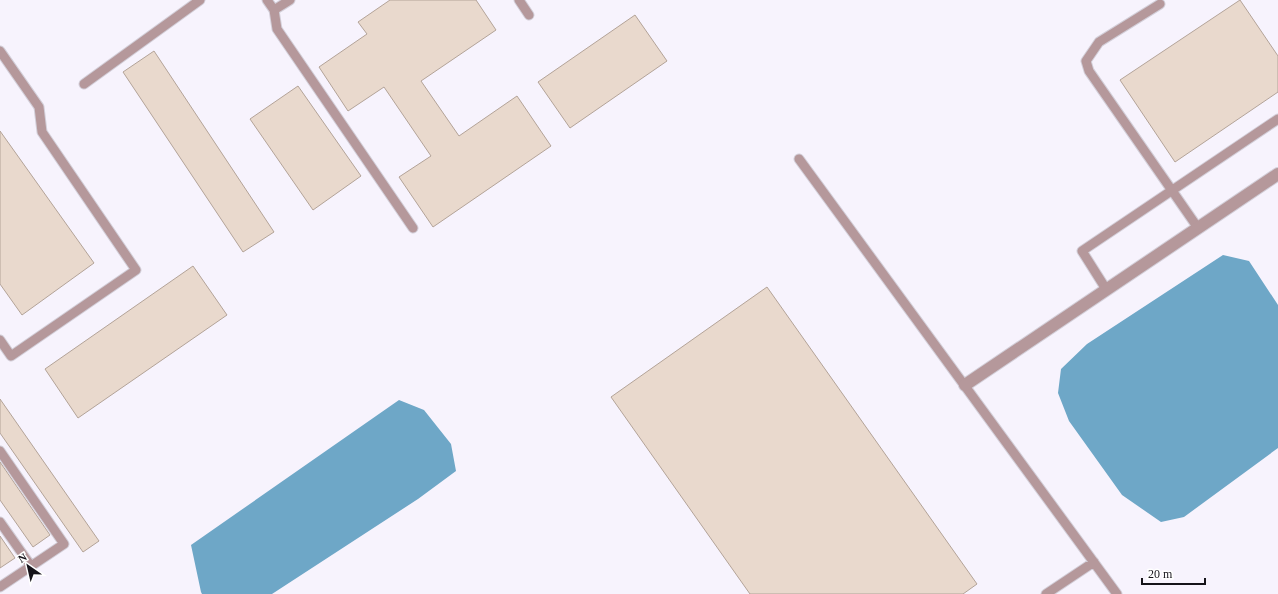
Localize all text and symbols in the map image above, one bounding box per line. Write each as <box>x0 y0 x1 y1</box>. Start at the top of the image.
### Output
north arrow <box>8 546 48 586</box>
text: N <box>16 550 29 565</box>
scale bar <box>1142 560 1205 586</box>
text: 20 m <box>1148 567 1173 581</box>

